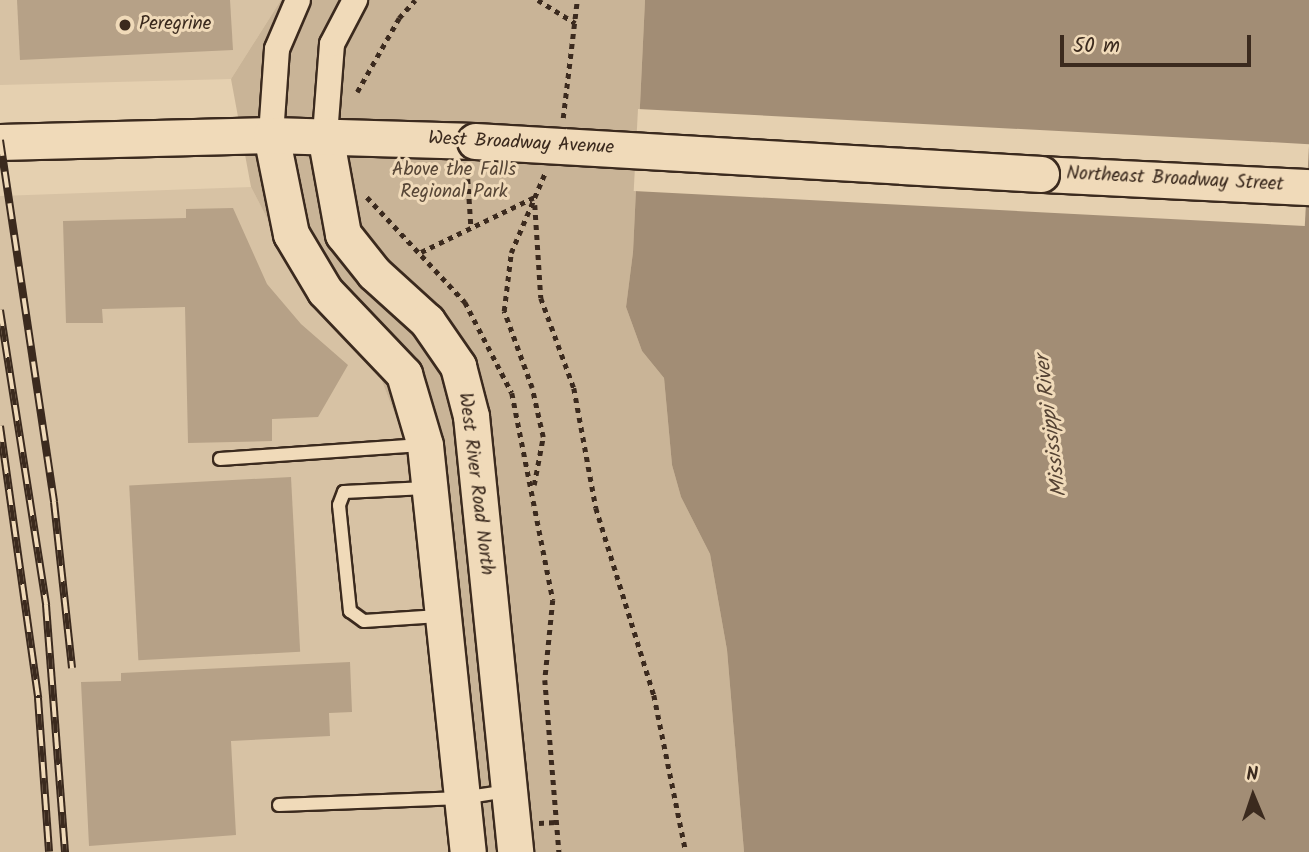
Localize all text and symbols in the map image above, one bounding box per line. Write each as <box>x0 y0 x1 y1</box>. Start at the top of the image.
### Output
place label: Peregrine <box>139 14 211 36</box>
marker: Peregrine <box>117 17 133 33</box>
scale bar <box>1064 21 1255 65</box>
text: 50 m <box>1073 30 1120 63</box>
street label: West Broadway Avenue <box>428 128 614 160</box>
park label: Above the Falls Regional Park <box>392 160 516 204</box>
street label: Northeast Broadway Street <box>1066 163 1284 197</box>
water label: Mississippi River <box>1031 353 1073 499</box>
street label: West River Road North <box>452 392 498 576</box>
text: N <box>1246 760 1259 790</box>
north arrow <box>1218 761 1288 831</box>

